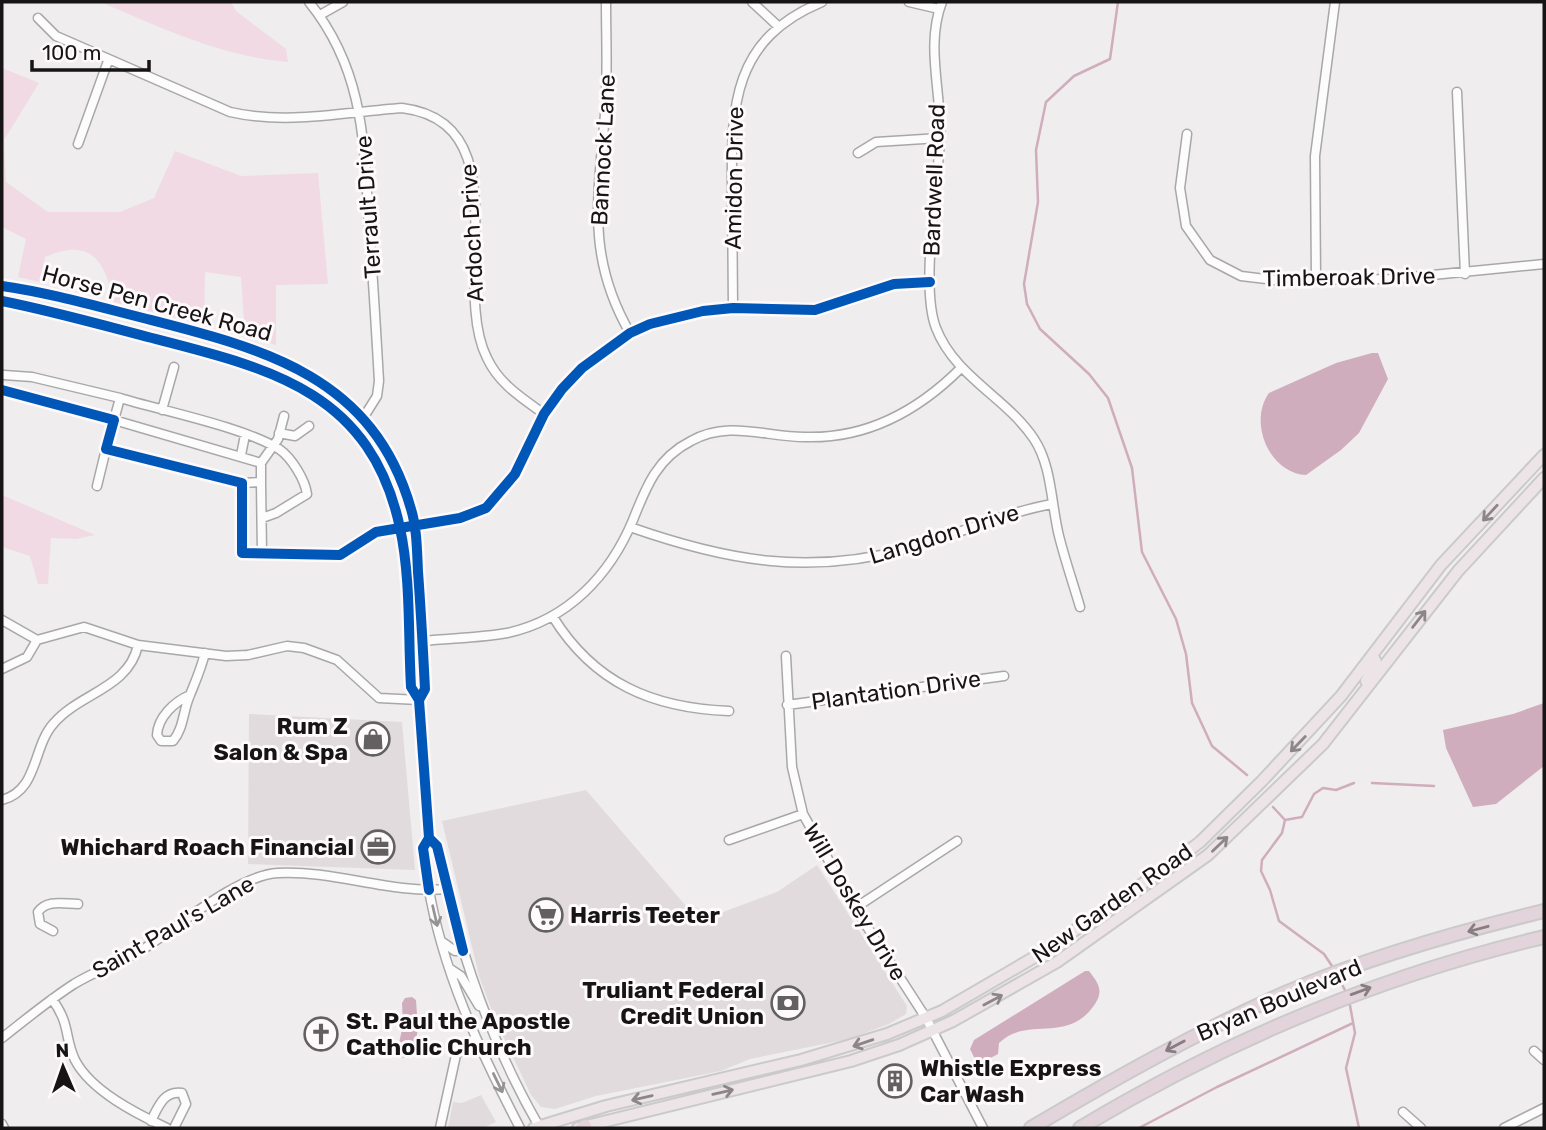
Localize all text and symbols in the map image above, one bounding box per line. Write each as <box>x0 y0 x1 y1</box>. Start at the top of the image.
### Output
scale bar <box>32 28 149 72</box>
text: 100 m <box>42 40 101 65</box>
street label: Bannock Lane <box>585 74 621 226</box>
street label: Bardwell Road <box>917 103 951 257</box>
street label: Amidon Drive <box>719 106 749 250</box>
street label: Terrault Drive <box>349 134 387 280</box>
street label: Ardoch Drive <box>454 163 490 303</box>
street label: Horse Pen Creek Road <box>39 259 275 347</box>
street label: Timberoak Drive <box>1262 261 1436 293</box>
street label: Langdon Drive <box>866 498 1022 570</box>
one-way arrow <box>1482 504 1499 521</box>
one-way arrow <box>1412 611 1427 629</box>
street label: Plantation Drive <box>809 664 983 716</box>
place label: Rum Z Salon & Spa <box>214 712 348 766</box>
shop icon: Rum Z Salon & Spa <box>354 720 392 758</box>
one-way arrow <box>1290 736 1307 753</box>
street label: Will Doskey Drive <box>797 818 913 986</box>
office icon: Whichard Roach Financial <box>359 828 397 866</box>
place label: Whichard Roach Financial <box>61 833 354 861</box>
one-way arrow <box>1211 835 1228 852</box>
street label: New Garden Road <box>1026 837 1198 969</box>
street label: Saint Paul's Lane <box>87 869 259 985</box>
supermarket icon: Harris Teeter <box>527 896 565 934</box>
place label: Harris Teeter <box>570 901 720 929</box>
one-way arrow <box>429 904 442 927</box>
one-way arrow <box>1467 923 1489 936</box>
street label: Bryan Boulevard <box>1192 953 1366 1047</box>
place label: Truliant Federal Credit Union <box>582 976 764 1030</box>
bank icon: Truliant Federal Credit Union <box>769 984 807 1022</box>
one-way arrow <box>1349 984 1371 996</box>
one-way arrow <box>982 993 1003 1007</box>
place label: St. Paul the Apostle Catholic Church <box>346 1007 570 1061</box>
church icon: St. Paul the Apostle Catholic Church <box>302 1015 340 1053</box>
north arrow <box>28 1032 98 1102</box>
one-way arrow <box>852 1038 874 1050</box>
text: N <box>55 1039 70 1062</box>
one-way arrow <box>1165 1039 1186 1053</box>
place label: Whistle Express Car Wash <box>920 1054 1102 1108</box>
building icon: Whistle Express Car Wash <box>876 1062 914 1100</box>
one-way arrow <box>491 1072 505 1093</box>
one-way arrow <box>711 1085 734 1098</box>
one-way arrow <box>631 1091 654 1105</box>

